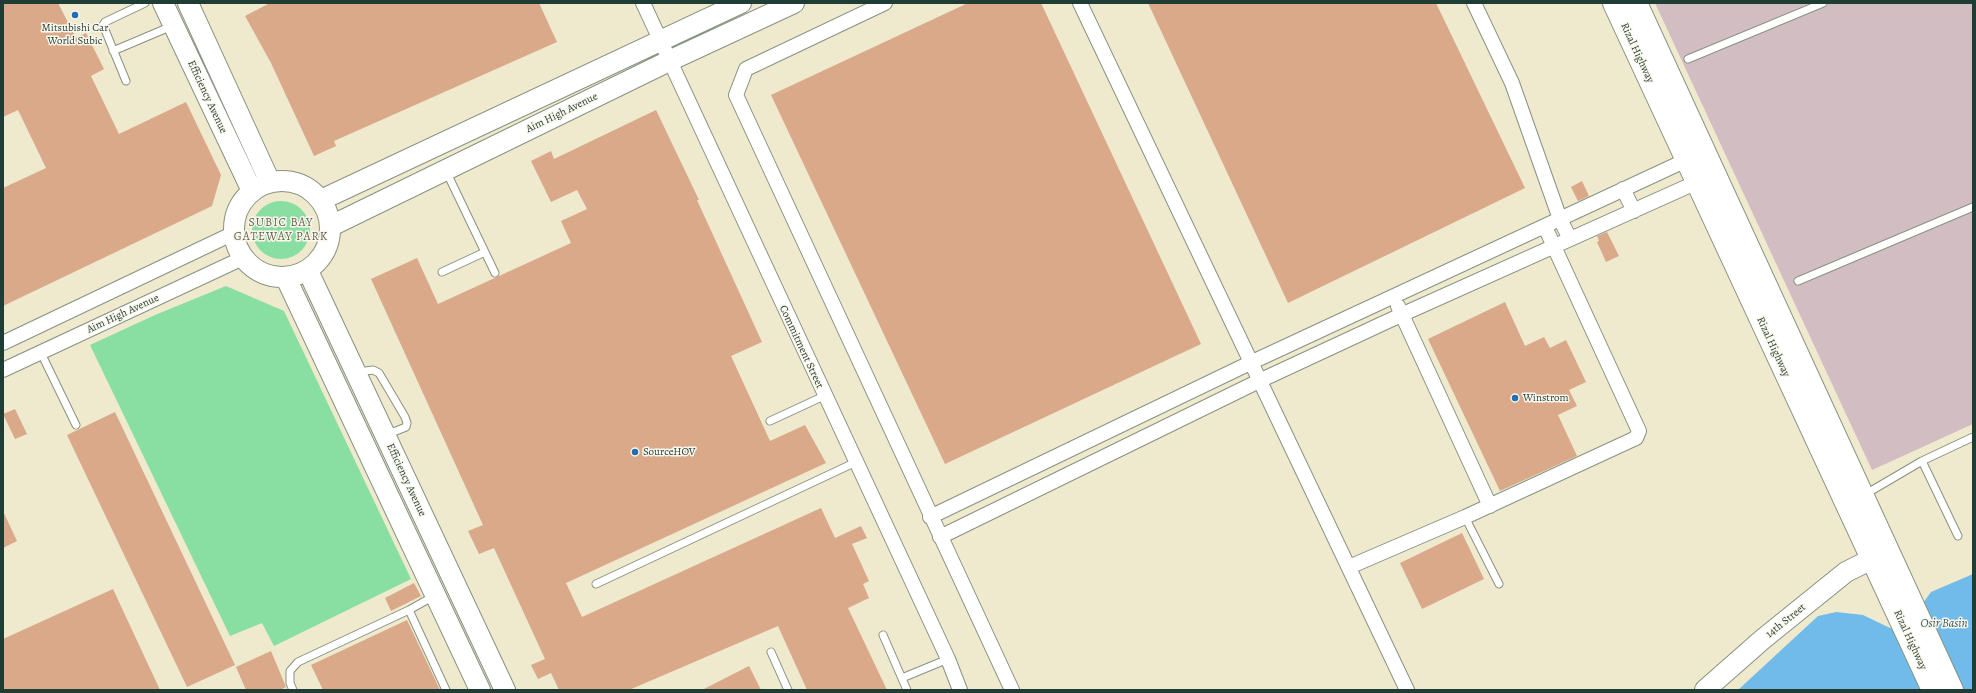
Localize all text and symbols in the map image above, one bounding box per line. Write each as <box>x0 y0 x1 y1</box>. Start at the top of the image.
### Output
marker: Mitsubishi Car World Subic <box>70 10 80 20</box>
place label: Mitsubishi Car World Subic <box>42 21 108 47</box>
street label: Rizal Highway <box>1617 21 1657 85</box>
street label: Efficiency Avenue <box>184 58 230 136</box>
street label: Aim High Avenue <box>524 90 600 136</box>
district label: SUBIC BAY GATEWAY PARK <box>234 216 328 244</box>
street label: Aim High Avenue <box>85 291 161 337</box>
street label: Commitment Street <box>776 303 826 391</box>
street label: Rizal Highway <box>1753 315 1793 379</box>
place label: Winstrom <box>1523 391 1569 405</box>
marker: Winstrom <box>1510 393 1520 403</box>
street label: Efficiency Avenue <box>383 441 429 519</box>
place label: SourceHOV <box>643 445 696 459</box>
marker: SourceHOV <box>630 447 640 457</box>
street label: 14th Street <box>1763 601 1809 641</box>
street label: Rizal Highway <box>1890 608 1930 672</box>
water label: Osir Basin <box>1921 617 1967 631</box>

